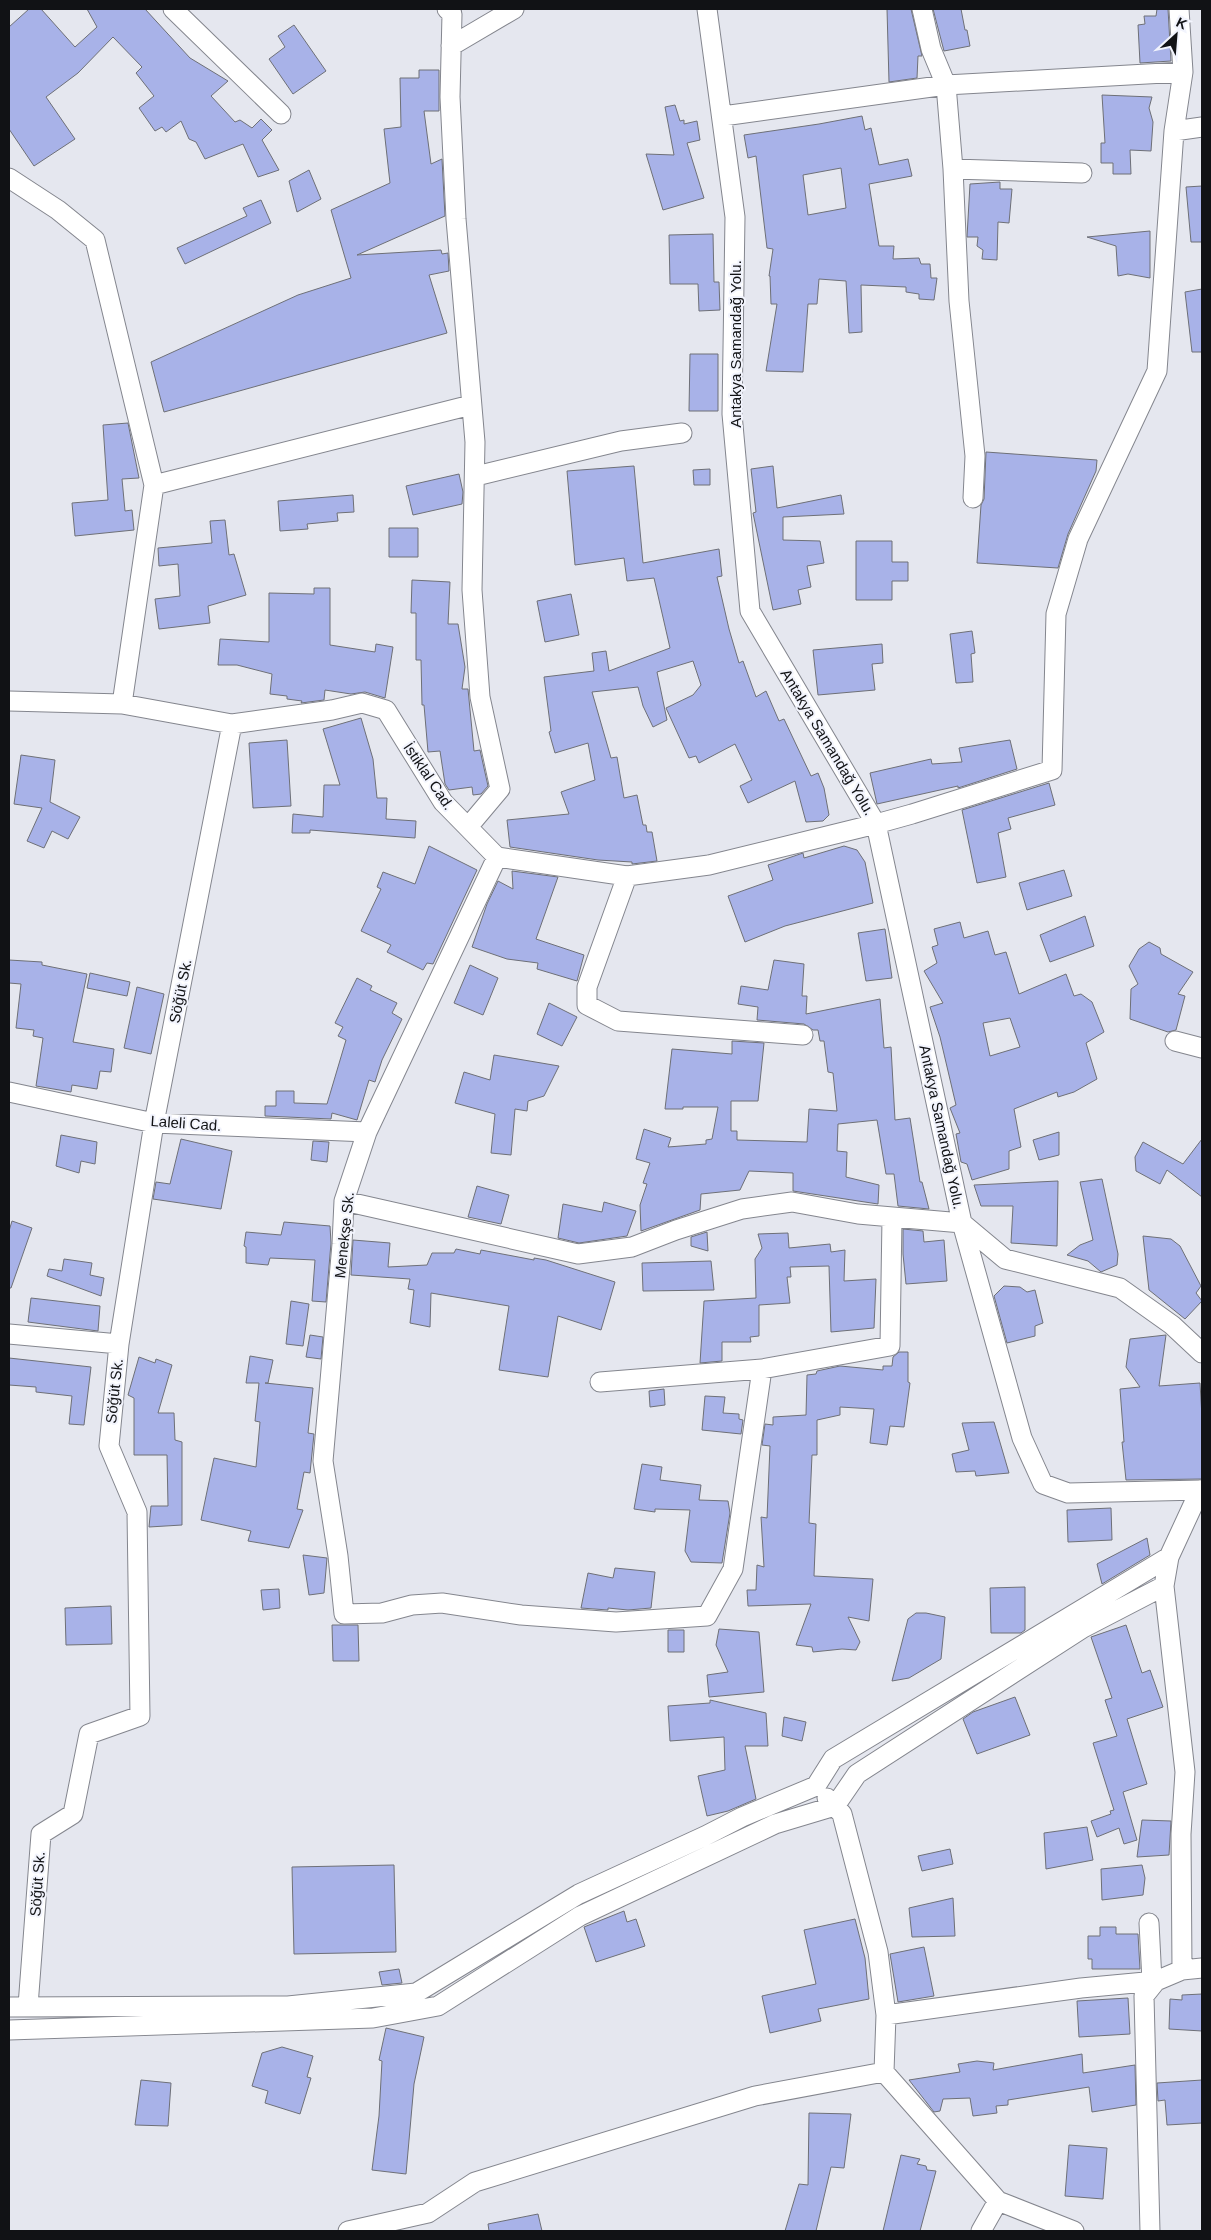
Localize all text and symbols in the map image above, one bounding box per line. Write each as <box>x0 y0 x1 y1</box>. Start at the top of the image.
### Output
north arrow <box>1151 10 1201 60</box>
text: K <box>1174 14 1190 33</box>
street label: Antakya Samandağ Yolu. <box>727 260 744 428</box>
street label: Antakya Samandağ Yolu. <box>778 666 878 818</box>
street label: İstiklal Cad. <box>400 739 458 813</box>
street label: Söğüt Sk. <box>165 957 195 1025</box>
street label: Antakya Samandağ Yolu. <box>916 1043 968 1211</box>
street label: Laleli Cad. <box>150 1112 222 1134</box>
street label: Menekşe Sk. <box>331 1191 357 1279</box>
street label: Söğüt Sk. <box>102 1358 126 1424</box>
street label: Söğüt Sk. <box>26 1851 48 1917</box>

